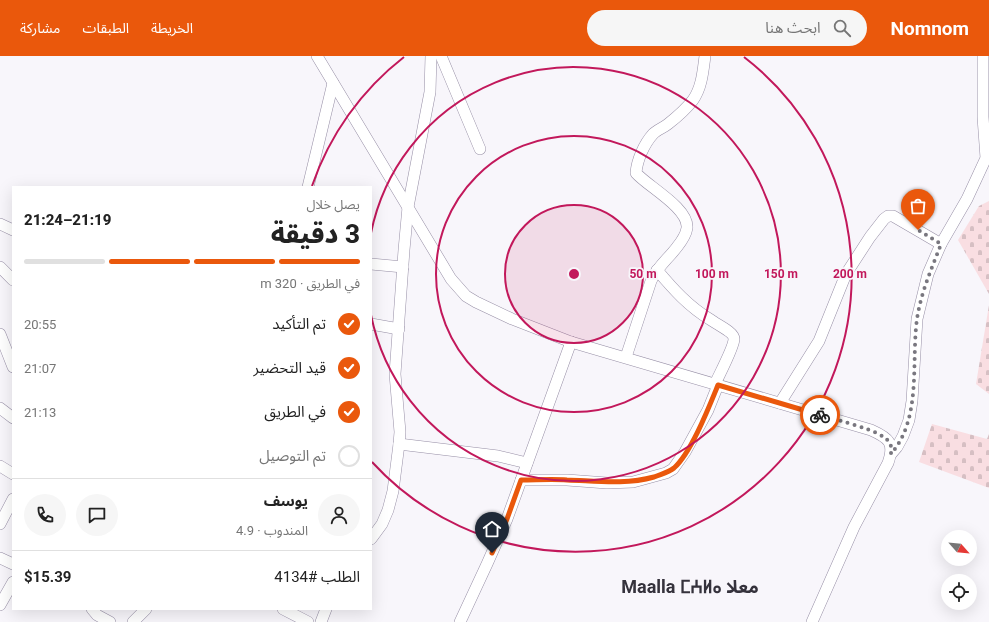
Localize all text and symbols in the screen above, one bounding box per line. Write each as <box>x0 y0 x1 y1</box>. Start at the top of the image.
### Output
search box <box>587 10 867 46</box>
icon: search <box>831 17 853 39</box>
text: Nomnom <box>891 17 969 40</box>
text: ابحث هنا <box>765 19 821 37</box>
text: مشاركة <box>20 20 60 36</box>
text: الطبقات <box>82 20 129 36</box>
text: الخريطة <box>151 20 193 36</box>
pin <box>901 189 935 230</box>
icon: bag <box>907 195 929 217</box>
text: يصل خلال <box>307 197 360 212</box>
text: 21:19–21:24 <box>24 211 111 229</box>
text: 3 دقيقة <box>271 219 360 249</box>
centre of rings <box>567 267 581 281</box>
text: 50 m <box>629 267 657 281</box>
text: 100 m <box>695 267 729 281</box>
text: 150 m <box>764 267 798 281</box>
text: 200 m <box>833 267 867 281</box>
text: في الطريق · 320 m <box>260 276 360 291</box>
icon: check <box>338 313 360 335</box>
text: تم التأكيد <box>272 315 326 333</box>
text: 20:55 <box>24 317 56 332</box>
icon: check <box>338 357 360 379</box>
text: قيد التحضير <box>254 359 326 377</box>
text: 21:07 <box>24 361 56 376</box>
courier <box>800 395 840 435</box>
icon: check <box>338 401 360 423</box>
text: في الطريق <box>264 403 326 421</box>
icon: bike <box>809 404 831 426</box>
text: 21:13 <box>24 405 56 420</box>
text: تم التوصيل <box>259 447 326 465</box>
text: يوسف <box>264 492 308 510</box>
button: phone <box>24 494 66 536</box>
button: chat <box>76 494 118 536</box>
button: person <box>318 494 360 536</box>
pin <box>475 512 509 553</box>
icon: home <box>481 518 503 540</box>
text: المندوب · 4.9 <box>236 523 308 538</box>
north arrow <box>941 530 977 566</box>
map controls <box>941 530 977 610</box>
text: $15.39 <box>24 568 71 586</box>
text: الطلب #4134 <box>274 568 360 586</box>
button: locate <box>941 574 977 610</box>
district label: Maalla ⵎⵄⵍⴰ معلا <box>621 576 759 597</box>

